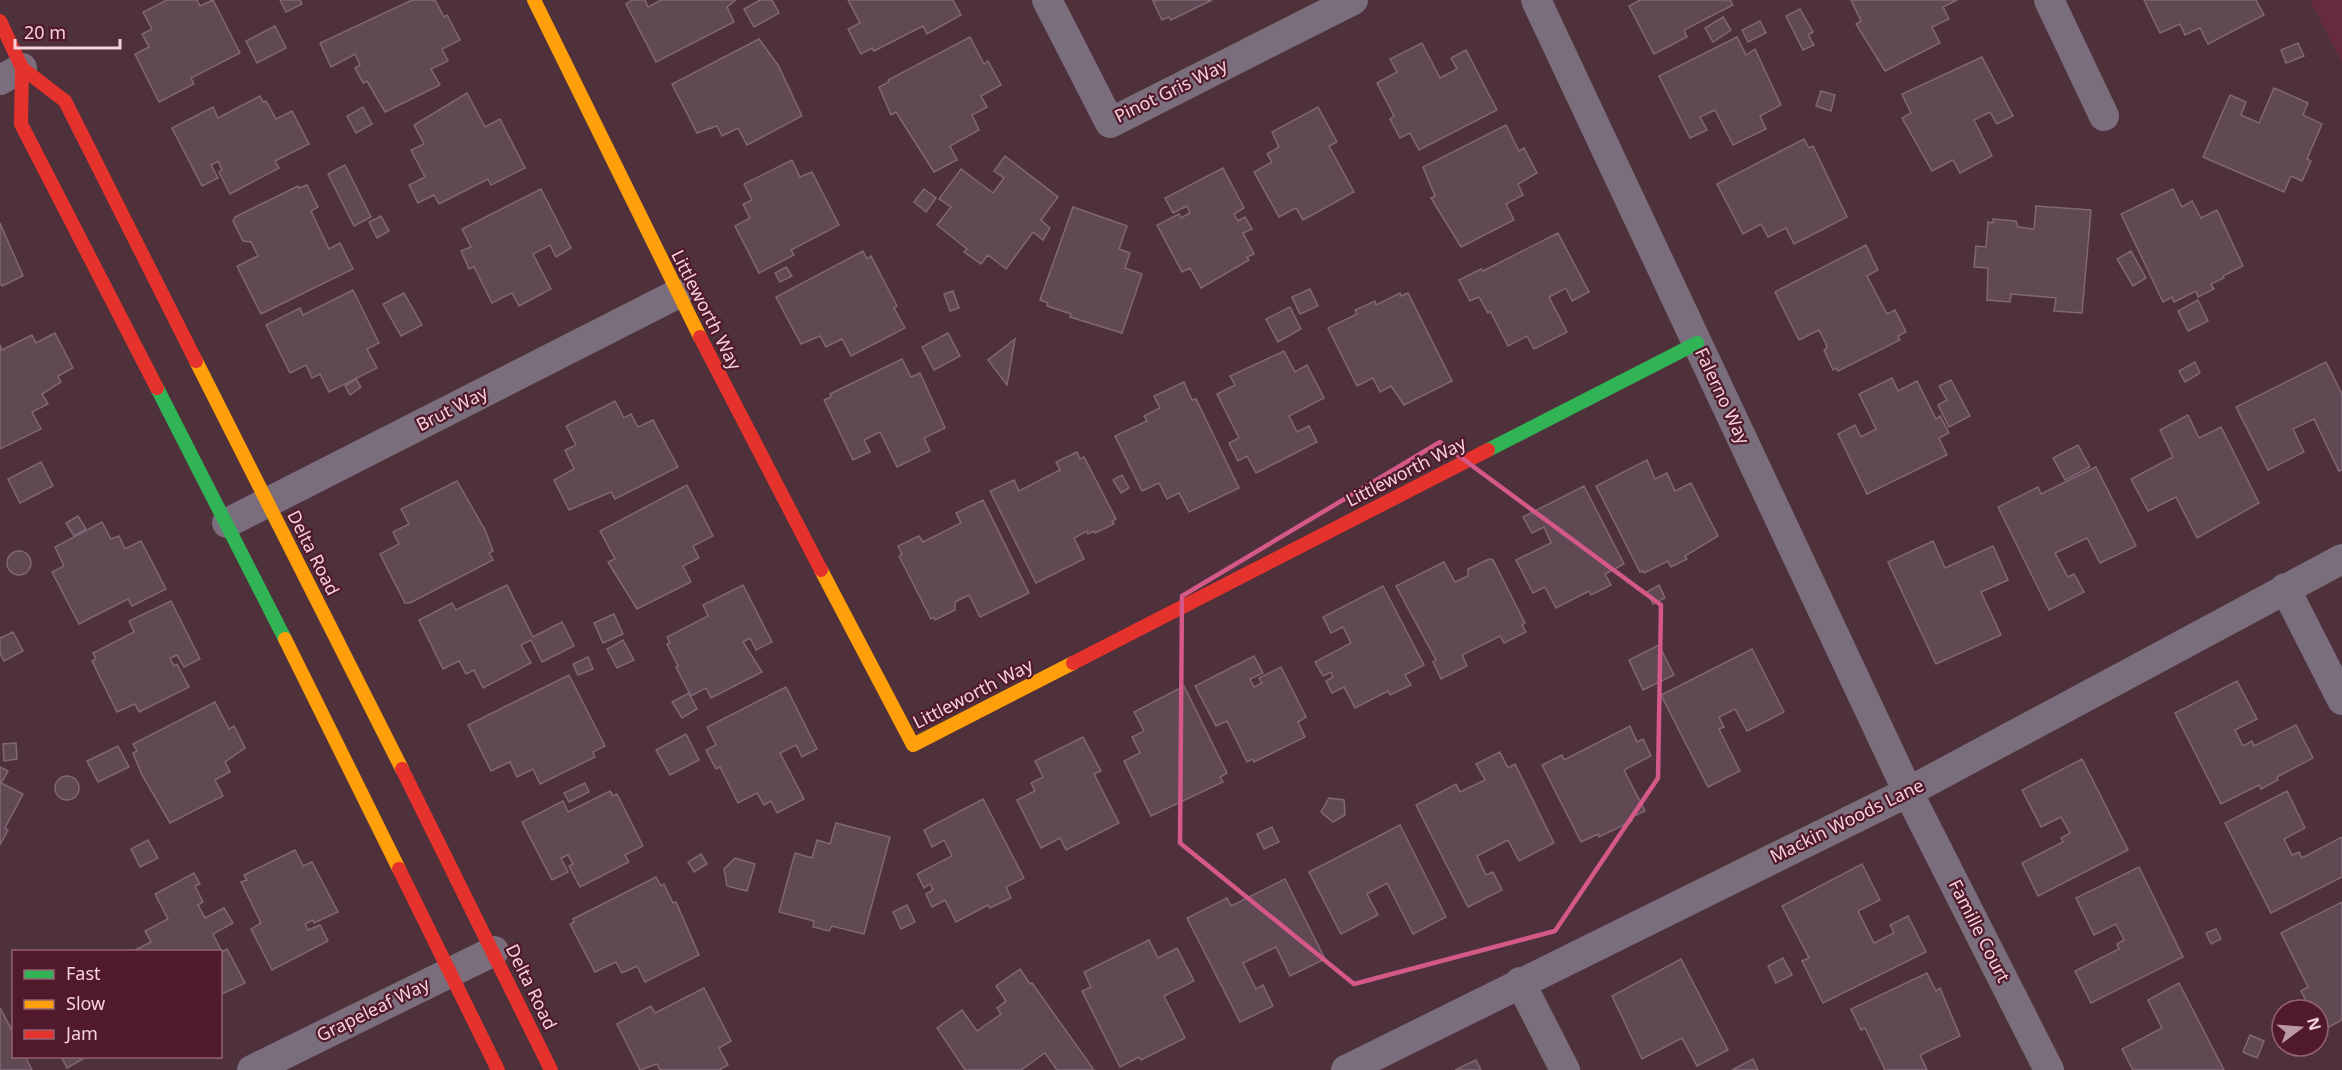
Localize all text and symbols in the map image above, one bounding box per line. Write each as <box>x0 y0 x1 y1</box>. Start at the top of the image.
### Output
scale bar <box>15 12 120 50</box>
text: 20 m <box>24 20 66 44</box>
street label: Pinot Gris Way <box>1110 52 1232 128</box>
street label: Littleworth Way <box>666 245 748 374</box>
street label: Falerno Way <box>1690 343 1756 449</box>
street label: Brut Way <box>412 380 492 436</box>
street label: Littleworth Way <box>1341 430 1470 512</box>
street label: Delta Road <box>282 506 346 599</box>
street label: Littleworth Way <box>908 652 1037 734</box>
street label: Mackin Woods Lane <box>1766 772 1928 868</box>
street label: Famille Court <box>1944 875 2016 986</box>
street label: Delta Road <box>501 940 563 1033</box>
legend <box>12 950 222 1058</box>
text: Fast <box>66 961 101 985</box>
street label: Grapeleaf Way <box>312 971 434 1047</box>
text: Slow <box>66 991 105 1015</box>
north arrow <box>2270 998 2330 1058</box>
text: N <box>2302 1015 2327 1033</box>
text: Jam <box>64 1021 98 1045</box>

